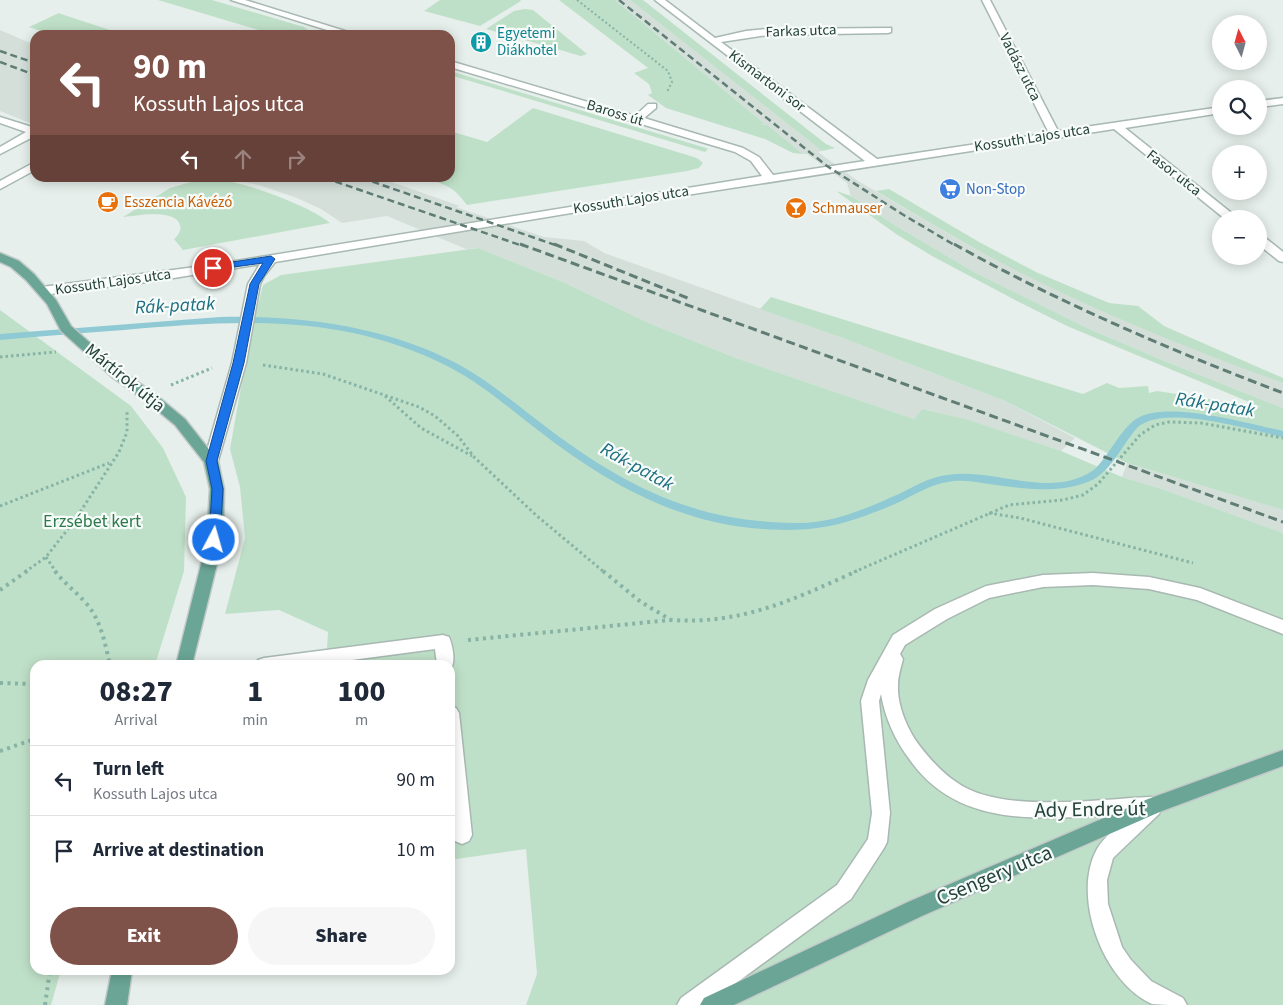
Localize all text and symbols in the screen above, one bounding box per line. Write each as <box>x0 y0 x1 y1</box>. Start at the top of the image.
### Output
north arrow <box>1212 15 1268 70</box>
map controls <box>1212 15 1267 265</box>
street label: Farkas utca <box>765 19 837 43</box>
place label: Egyetemi Diákhotel <box>497 23 557 61</box>
street label: Vadász utca <box>994 29 1046 105</box>
building icon: Egyetemi Diákhotel <box>469 30 493 54</box>
text: 90 m <box>133 42 207 92</box>
street label: Kismartoni sor <box>724 45 810 117</box>
icon: left <box>50 50 115 115</box>
button: search <box>1212 80 1267 135</box>
text: Kossuth Lajos utca <box>133 88 304 120</box>
street label: Baross út <box>584 94 646 132</box>
street label: Kossuth Lajos utca <box>973 118 1091 158</box>
icon: left <box>176 145 204 173</box>
icon: ahead <box>229 145 257 173</box>
icon: right <box>282 145 310 173</box>
street label: Fasor utca <box>1142 145 1206 201</box>
button: + <box>1212 145 1267 200</box>
supermarket icon: Non-Stop <box>938 177 962 201</box>
place label: Non-Stop <box>966 179 1025 200</box>
street label: Kossuth Lajos utca <box>572 180 690 220</box>
cafe icon: Esszencia Kávézó <box>96 190 120 214</box>
place label: Esszencia Kávézó <box>124 192 232 213</box>
bar icon: Schmauser <box>784 196 808 220</box>
place label: Schmauser <box>812 198 883 219</box>
button: − <box>1212 210 1267 265</box>
pin <box>192 247 234 289</box>
icon: arrive <box>199 254 227 282</box>
street label: Kossuth Lajos utca <box>54 263 172 301</box>
water label: Rák-patak <box>134 290 217 322</box>
street label: Mártírok útja <box>80 338 170 418</box>
water label: Rák-patak <box>1173 385 1258 425</box>
water label: Rák-patak <box>595 436 679 499</box>
park label: Erzsébet kert <box>43 509 141 534</box>
position arrow <box>187 513 239 565</box>
text: 08:27 <box>99 670 173 713</box>
text: 1 <box>247 670 263 713</box>
text: 100 <box>338 670 386 713</box>
text: Arrival <box>115 709 158 731</box>
text: min <box>242 709 268 731</box>
text: m <box>355 709 368 731</box>
text: Turn left <box>93 756 164 783</box>
icon: left <box>50 767 78 795</box>
text: 90 m <box>397 767 435 794</box>
text: Kossuth Lajos utca <box>93 783 218 805</box>
street label: Ady Endre út <box>1034 793 1146 825</box>
icon: arrive <box>50 837 78 865</box>
text: Arrive at destination <box>93 837 264 864</box>
text: 10 m <box>397 837 435 864</box>
street label: Csengery utca <box>931 837 1057 913</box>
button: Exit <box>50 907 238 965</box>
button: Share <box>248 907 435 965</box>

